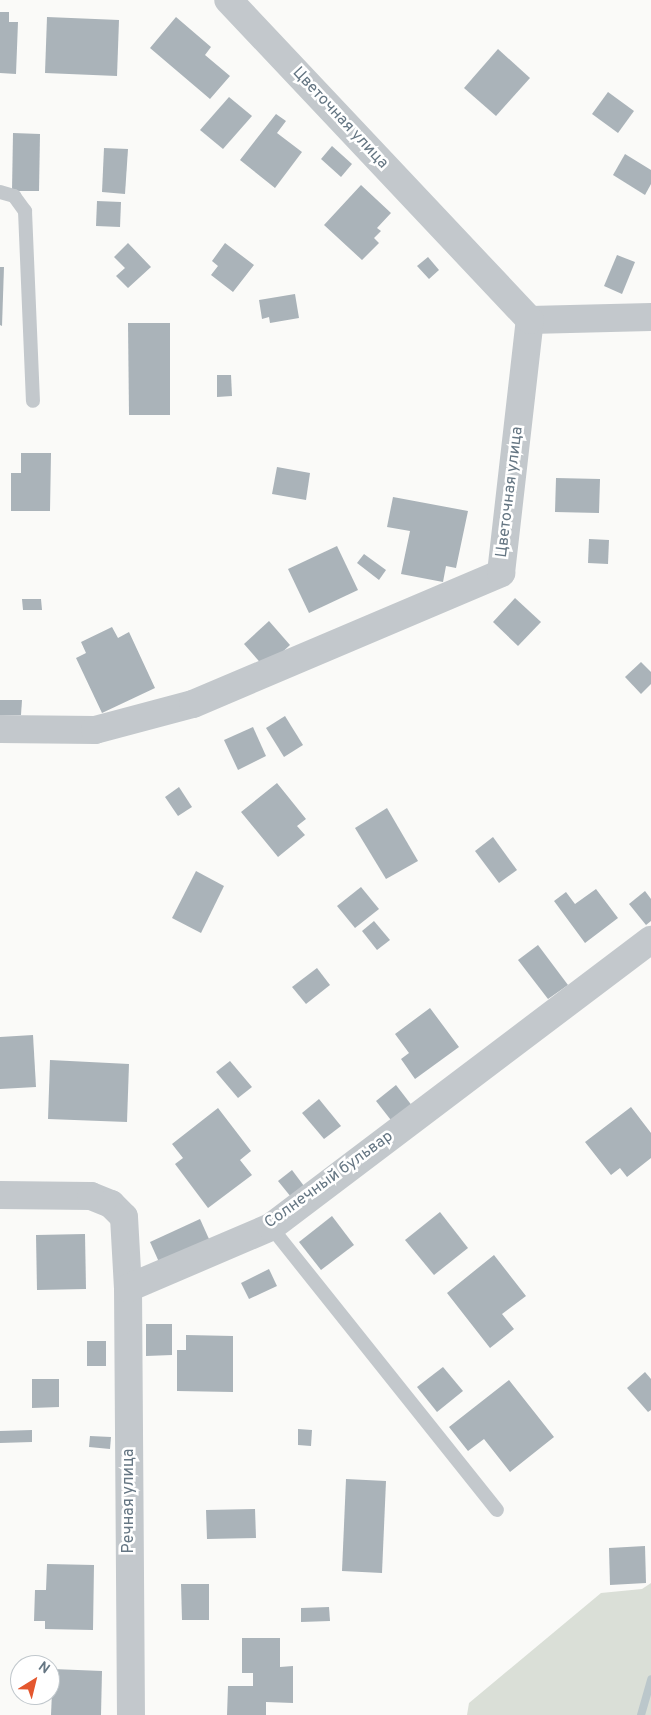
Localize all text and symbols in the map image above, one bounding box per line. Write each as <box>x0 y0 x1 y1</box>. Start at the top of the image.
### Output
street label: Цветочная улица <box>288 63 392 173</box>
street label: Цветочная улица <box>492 425 528 559</box>
street label: Солнечный бульвар <box>261 1127 397 1233</box>
street label: Речная улица <box>119 1449 139 1553</box>
north arrow <box>10 1655 60 1705</box>
text: N <box>34 1658 53 1678</box>

